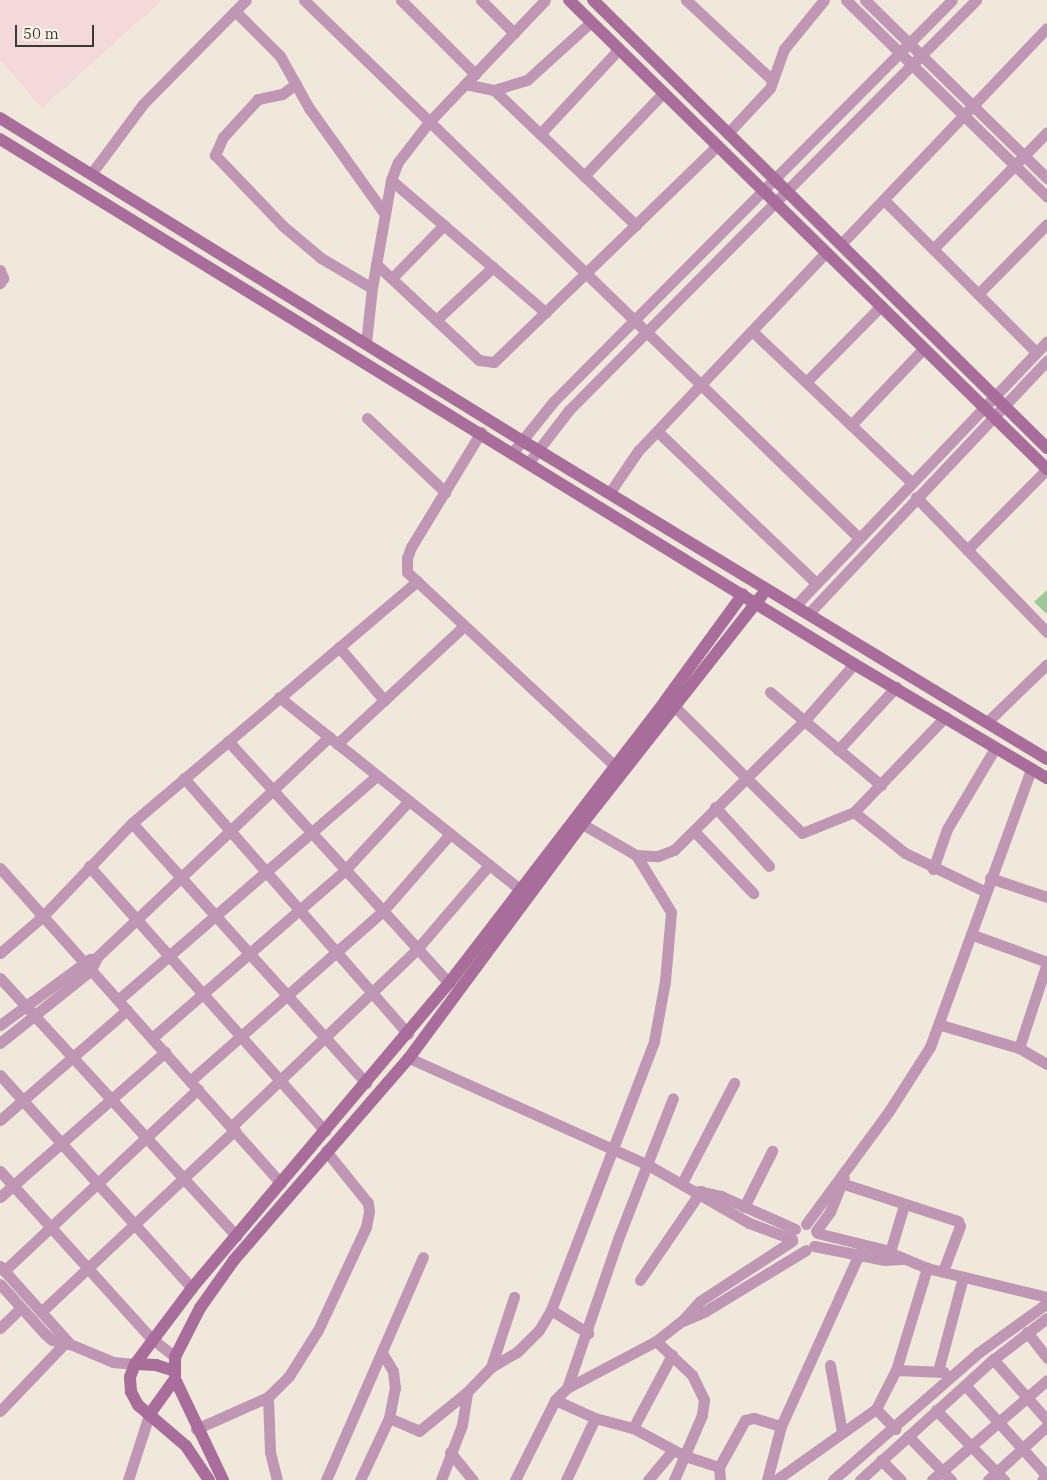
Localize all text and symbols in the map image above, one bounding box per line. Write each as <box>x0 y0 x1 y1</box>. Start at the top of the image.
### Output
scale bar <box>18 15 96 47</box>
text: 50 m <box>23 24 59 43</box>

